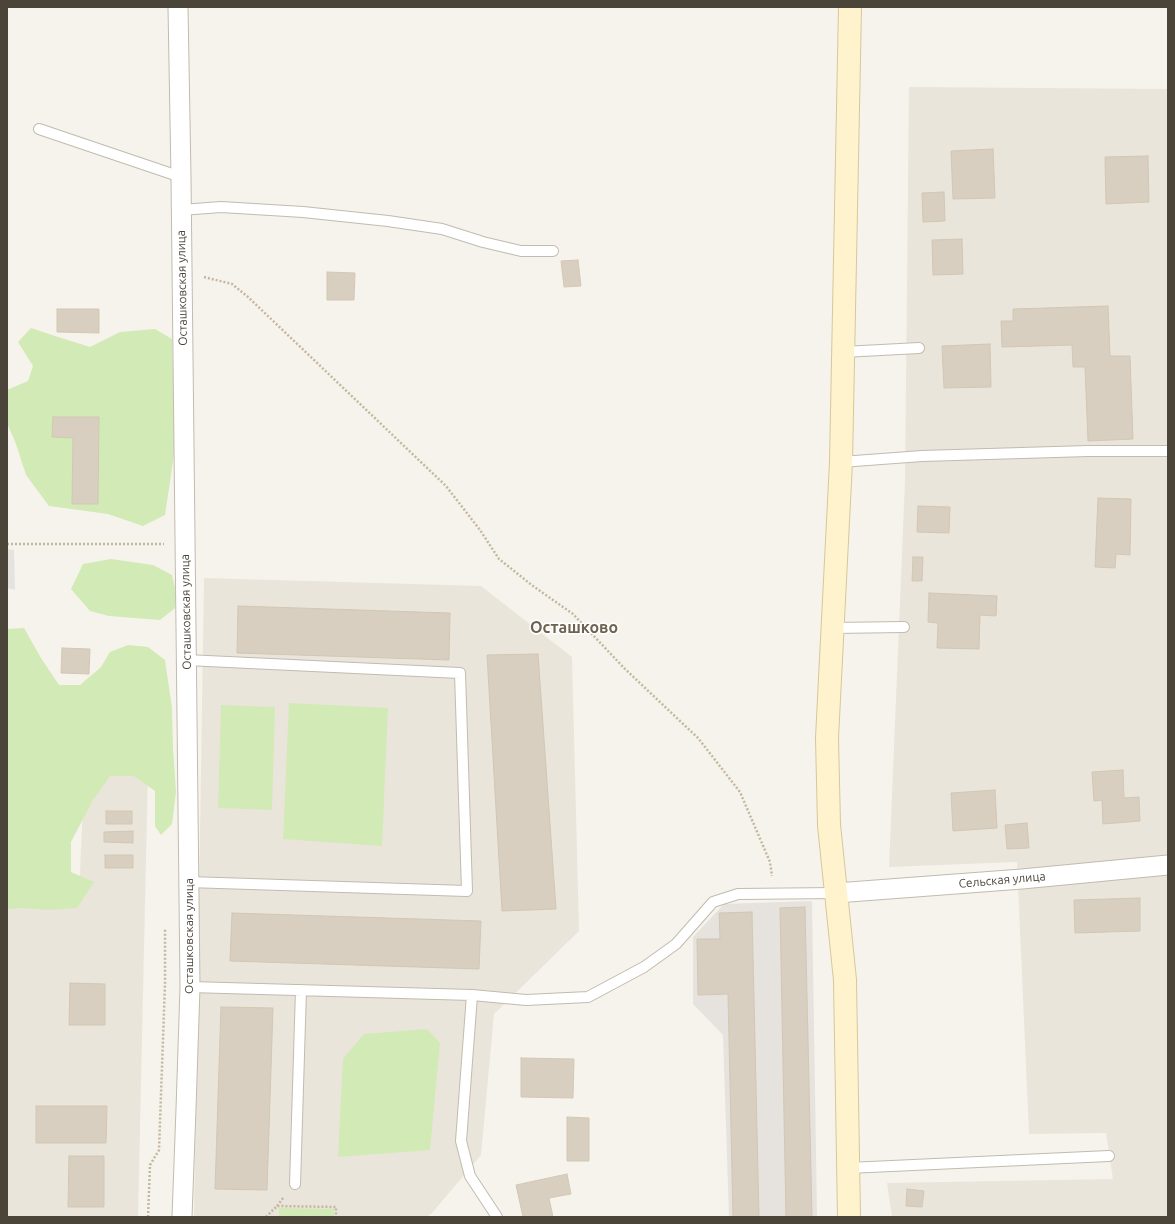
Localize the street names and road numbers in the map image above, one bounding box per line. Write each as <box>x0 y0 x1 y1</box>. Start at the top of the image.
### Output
street label: Осташковская улица <box>174 230 190 346</box>
street label: Осташковская улица <box>178 554 194 670</box>
street label: Сельская улица <box>958 869 1046 891</box>
street label: Осташковская улица <box>182 878 196 994</box>

